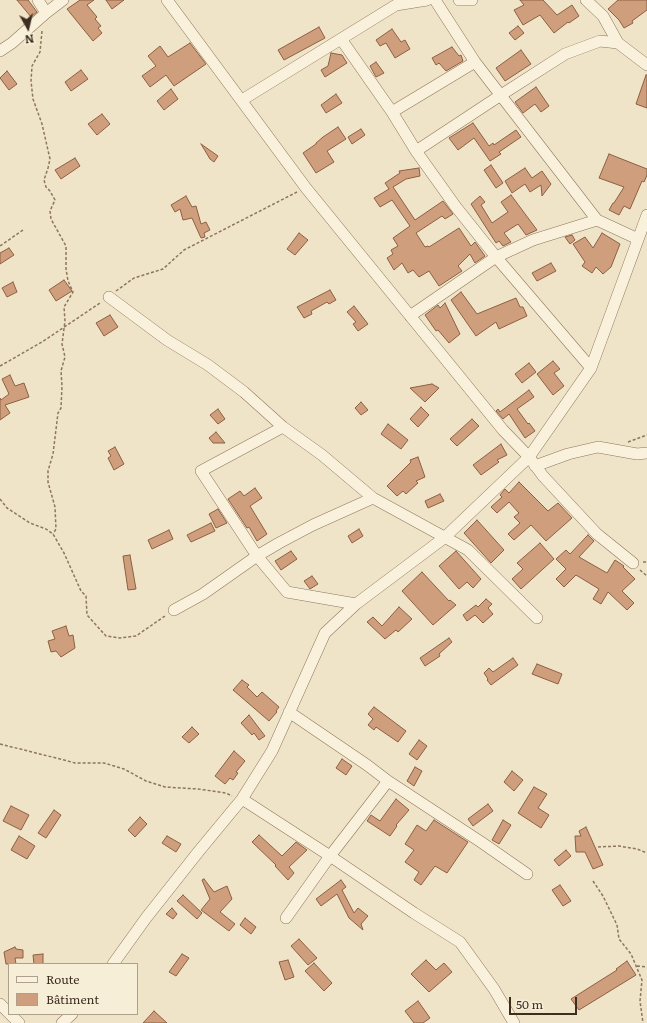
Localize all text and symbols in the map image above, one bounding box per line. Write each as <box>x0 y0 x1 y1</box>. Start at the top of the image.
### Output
north arrow <box>8 8 48 48</box>
text: N <box>24 31 35 48</box>
legend <box>8 963 138 1015</box>
text: Route <box>46 970 80 988</box>
scale bar <box>511 989 579 1015</box>
text: Bâtiment <box>46 990 99 1008</box>
text: 50 m <box>516 995 543 1013</box>

